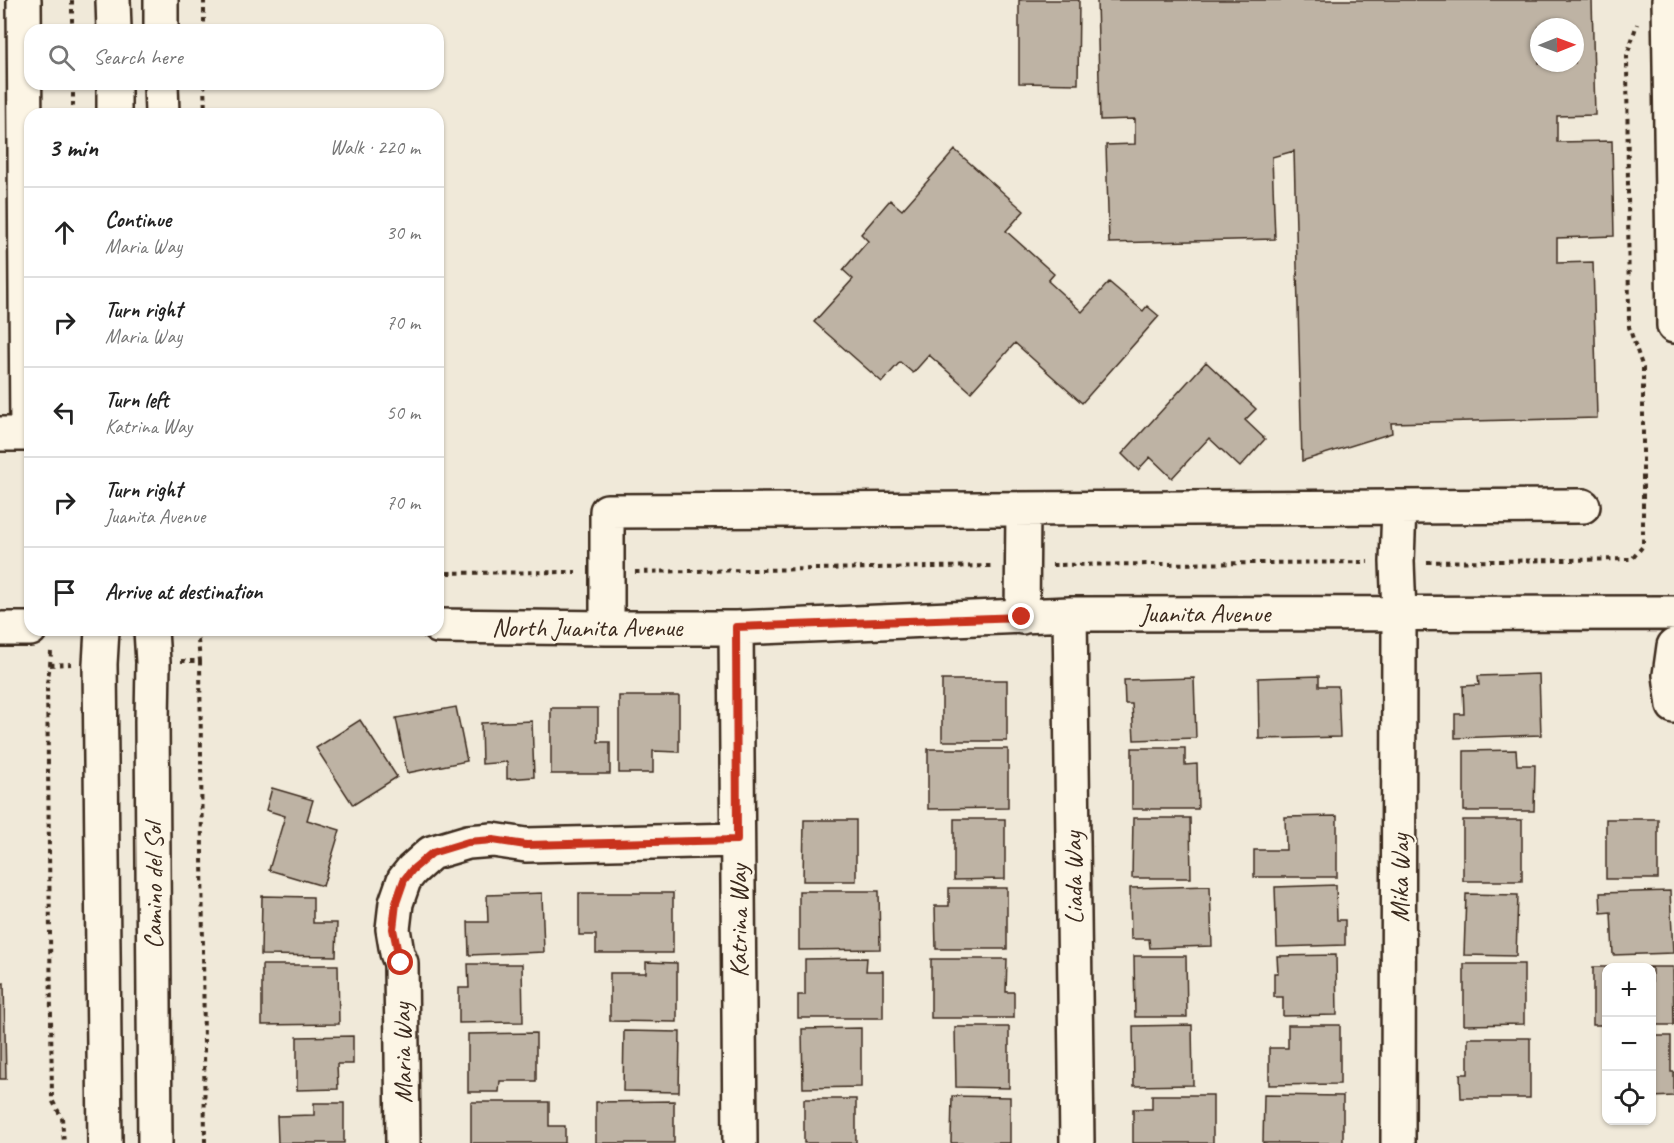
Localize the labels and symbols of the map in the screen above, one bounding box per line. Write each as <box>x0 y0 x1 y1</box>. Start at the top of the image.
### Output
north arrow <box>1530 18 1584 72</box>
street label: Juanita Avenue <box>1138 597 1273 630</box>
route end <box>1008 603 1034 629</box>
street label: North Juanita Avenue <box>492 611 684 644</box>
street label: Camino del Sol <box>137 818 170 949</box>
street label: Liada Way <box>1056 829 1091 925</box>
street label: Mika Way <box>1383 832 1416 922</box>
street label: Katrina Way <box>722 862 755 978</box>
route start <box>387 949 413 975</box>
street label: Maria Way <box>385 1000 420 1103</box>

